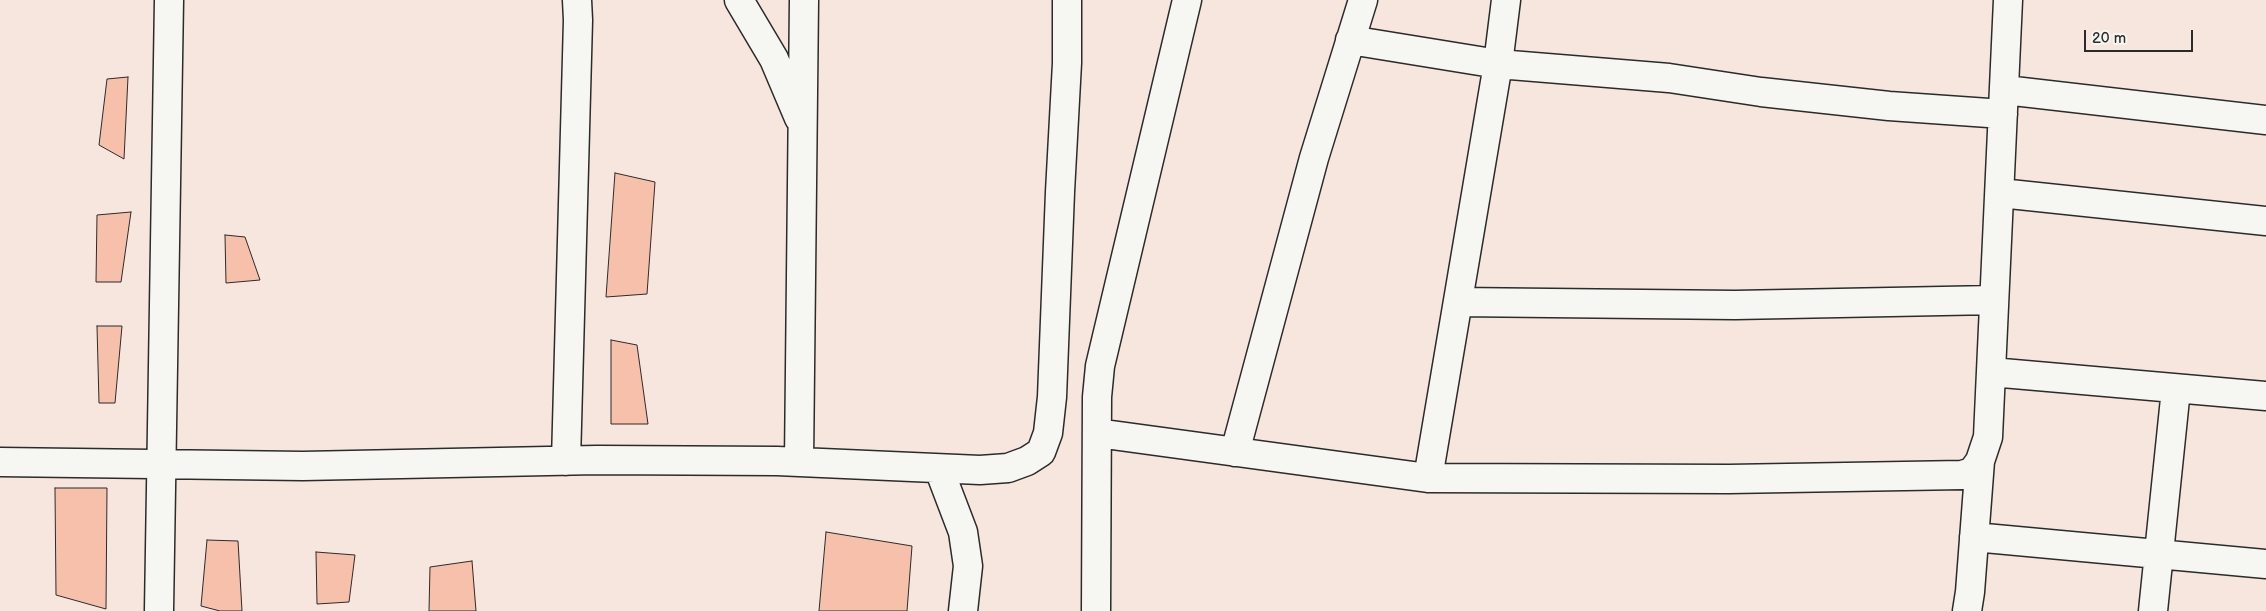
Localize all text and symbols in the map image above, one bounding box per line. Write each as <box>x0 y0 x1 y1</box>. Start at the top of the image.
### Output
scale bar <box>2086 20 2195 52</box>
text: 20 m <box>2092 29 2126 48</box>

